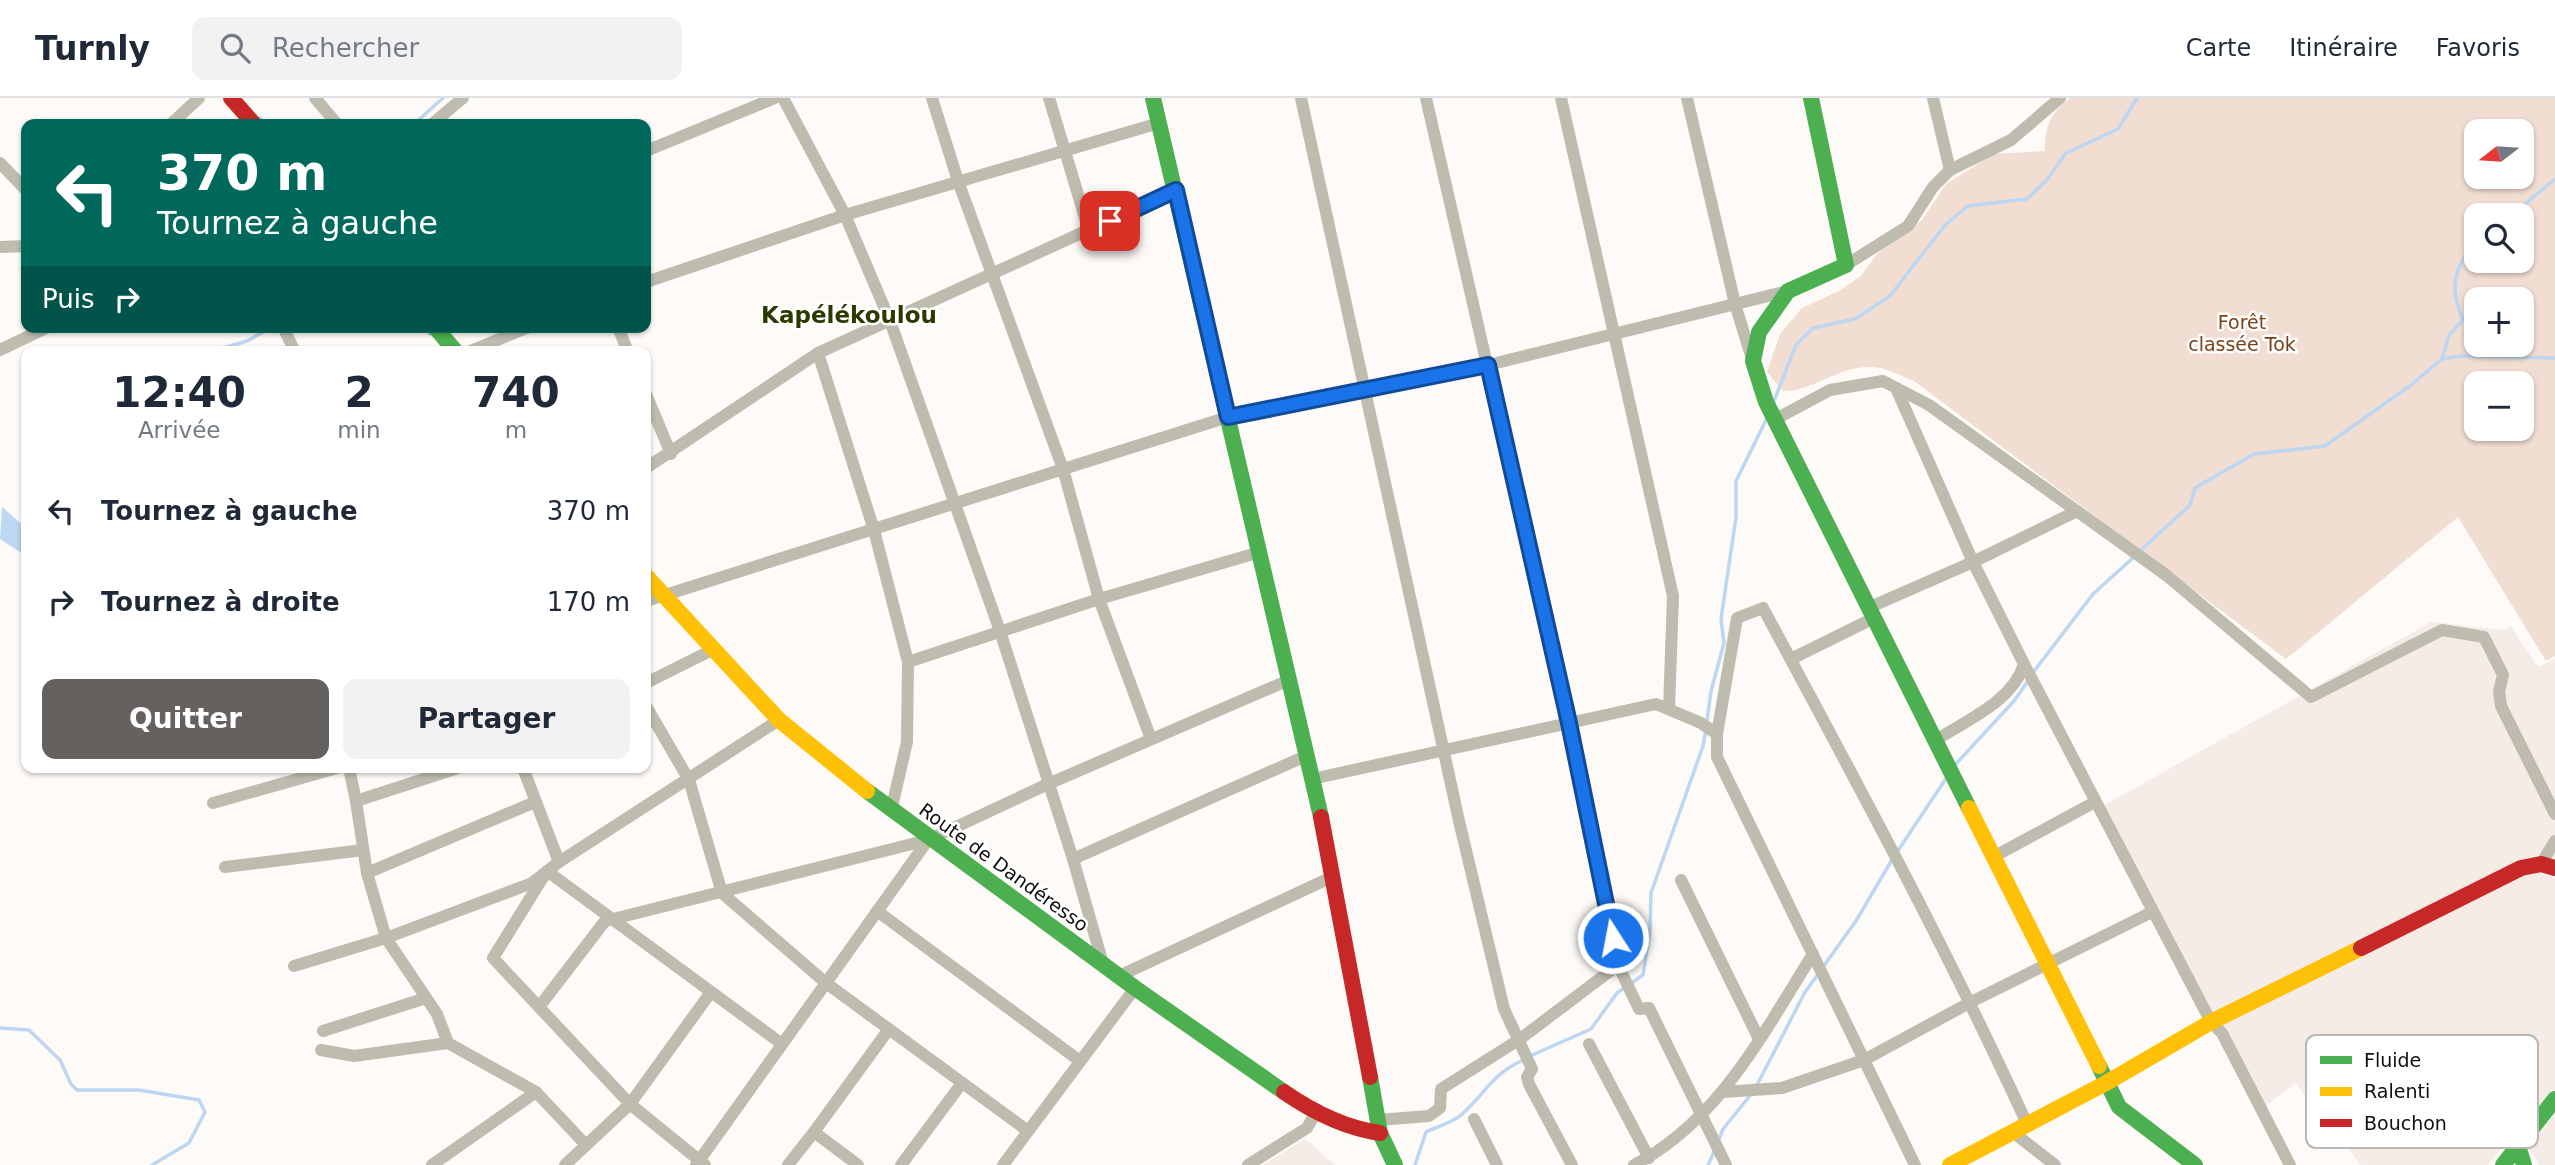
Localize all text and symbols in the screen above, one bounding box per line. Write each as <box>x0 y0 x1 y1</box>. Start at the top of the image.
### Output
search box <box>192 17 682 80</box>
text: Turnly <box>35 29 150 68</box>
icon: search <box>216 29 254 67</box>
text: Rechercher <box>272 33 419 63</box>
text: Carte <box>2186 34 2251 62</box>
text: Itinéraire <box>2289 34 2398 62</box>
text: Favoris <box>2436 34 2520 62</box>
north arrow <box>2464 119 2534 189</box>
map controls <box>2464 119 2534 441</box>
text: 370 m <box>157 145 327 202</box>
icon: left <box>42 147 133 238</box>
pin <box>1080 191 1140 251</box>
icon: arrive <box>1091 202 1129 240</box>
button: search <box>2464 203 2534 273</box>
text: Tournez à gauche <box>157 204 438 242</box>
icon: right <box>108 280 146 318</box>
text: Puis <box>42 284 94 314</box>
button: + <box>2464 287 2534 357</box>
district label: Kapélékoulou <box>761 302 937 328</box>
park label: Forêt classée Tok <box>2188 311 2296 355</box>
text: 12:40 <box>112 368 246 417</box>
text: 2 <box>344 368 374 417</box>
text: 740 <box>472 368 560 417</box>
button: − <box>2464 371 2534 441</box>
text: Arrivée <box>138 417 220 443</box>
text: min <box>337 417 381 443</box>
text: m <box>505 417 527 443</box>
icon: left <box>42 492 80 530</box>
text: Tournez à gauche <box>101 496 358 526</box>
text: 370 m <box>547 496 630 526</box>
icon: right <box>42 583 80 621</box>
text: Tournez à droite <box>101 587 340 617</box>
text: 170 m <box>547 587 630 617</box>
button: Quitter <box>42 679 329 759</box>
button: Partager <box>343 679 630 759</box>
street label: Route de Dandéresso <box>915 798 1093 936</box>
position arrow <box>1576 901 1650 975</box>
legend <box>2306 1035 2538 1148</box>
text: Fluide <box>2364 1049 2421 1071</box>
text: Ralenti <box>2364 1080 2430 1102</box>
text: Bouchon <box>2364 1112 2447 1134</box>

